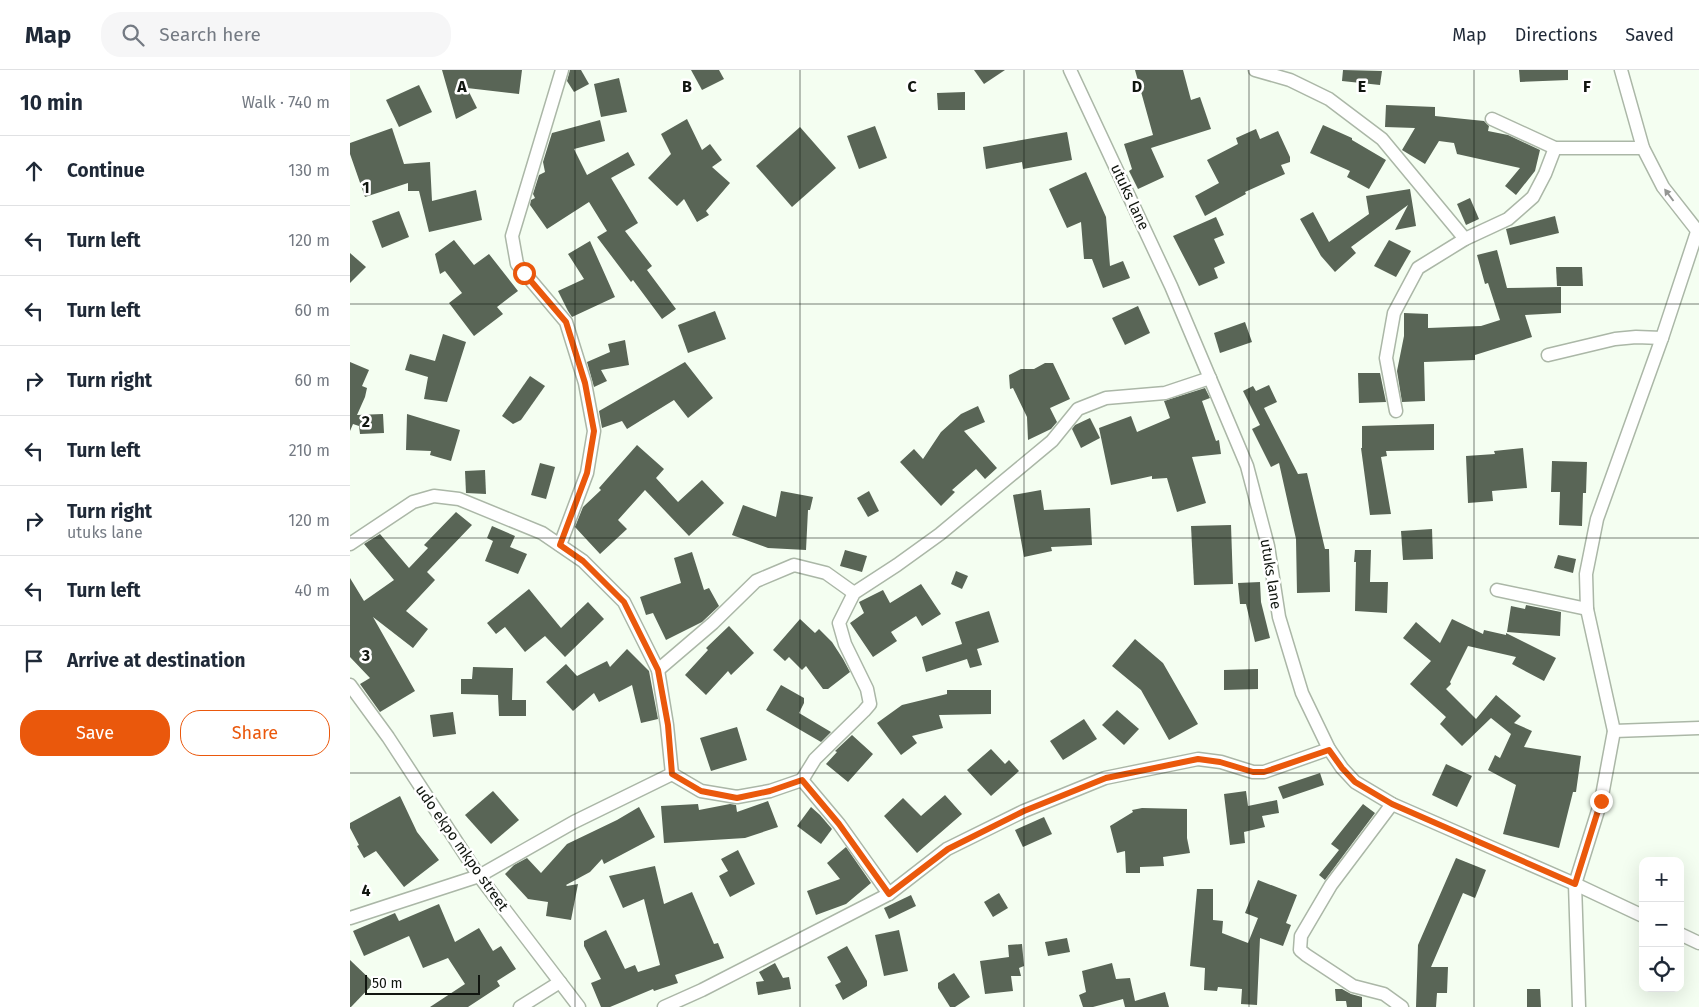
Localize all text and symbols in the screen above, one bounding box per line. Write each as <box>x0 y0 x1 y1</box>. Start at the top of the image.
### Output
search box <box>101 12 451 57</box>
text: Map <box>25 21 71 49</box>
icon: search <box>119 21 147 49</box>
text: Search here <box>159 23 261 46</box>
text: Map <box>1452 24 1487 46</box>
text: Directions <box>1515 24 1597 46</box>
text: Saved <box>1625 24 1674 46</box>
text: A <box>456 77 467 96</box>
text: B <box>682 77 692 96</box>
text: C <box>907 77 917 96</box>
text: D <box>1132 77 1142 96</box>
text: E <box>1358 77 1366 96</box>
text: F <box>1583 77 1591 96</box>
text: 10 min <box>20 90 83 116</box>
text: Walk · 740 m <box>242 93 330 112</box>
icon: ahead <box>20 157 48 185</box>
text: Continue <box>67 159 145 182</box>
text: 130 m <box>288 161 330 180</box>
street label: utuks lane <box>1107 161 1153 233</box>
text: 1 <box>362 178 370 197</box>
one-way arrow <box>1664 188 1674 202</box>
icon: left <box>20 227 48 255</box>
text: Turn left <box>67 229 141 252</box>
text: 120 m <box>288 231 330 250</box>
route start <box>513 262 536 285</box>
icon: left <box>20 297 48 325</box>
text: Turn left <box>67 299 141 322</box>
text: 60 m <box>295 301 330 320</box>
icon: right <box>20 367 48 395</box>
text: Turn right <box>67 369 152 392</box>
text: 60 m <box>295 371 330 390</box>
text: 2 <box>362 412 370 431</box>
icon: left <box>20 437 48 465</box>
text: Turn left <box>67 439 141 462</box>
text: 210 m <box>289 441 330 460</box>
text: Turn right <box>67 500 152 523</box>
icon: right <box>20 507 48 535</box>
text: 120 m <box>288 511 330 530</box>
text: utuks lane <box>67 523 143 542</box>
street label: utuks lane <box>1257 538 1285 610</box>
icon: left <box>20 577 48 605</box>
text: Turn left <box>67 579 141 602</box>
text: 40 m <box>295 581 330 600</box>
text: 3 <box>361 646 370 665</box>
icon: arrive <box>20 647 48 675</box>
text: Arrive at destination <box>67 649 246 672</box>
button: Save <box>20 710 170 756</box>
button: Share <box>180 710 330 756</box>
street label: udo ekpo mkpo street <box>412 782 513 915</box>
route end <box>1590 790 1613 813</box>
map controls <box>1639 857 1684 992</box>
button: + <box>1639 857 1684 902</box>
text: 4 <box>361 881 371 900</box>
button: − <box>1639 902 1684 947</box>
button: locate <box>1639 947 1684 992</box>
scale bar <box>365 972 480 995</box>
text: 50 m <box>372 975 403 992</box>

